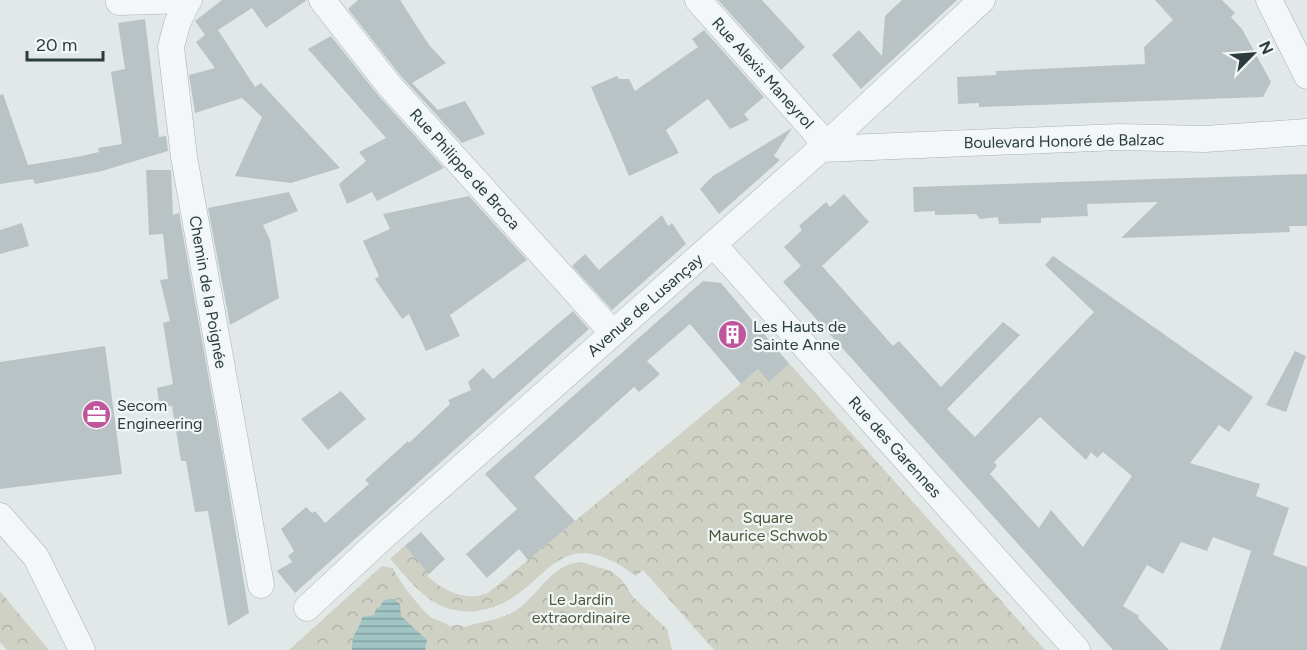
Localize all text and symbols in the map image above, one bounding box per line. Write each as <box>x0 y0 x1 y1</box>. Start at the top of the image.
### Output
street label: Rue Alexis Maneyrol <box>708 13 818 133</box>
scale bar <box>27 24 104 62</box>
north arrow <box>1223 24 1283 84</box>
text: 20 m <box>36 34 77 56</box>
text: N <box>1255 38 1277 57</box>
street label: Rue Philippe de Broca <box>406 105 524 233</box>
street label: Boulevard Honoré de Balzac <box>963 130 1165 152</box>
street label: Chemin de la Poignée <box>185 214 231 370</box>
street label: Avenue de Lusançay <box>583 249 707 360</box>
place label: Les Hauts de Sainte Anne <box>753 317 846 354</box>
building icon: Les Hauts de Sainte Anne <box>716 319 748 351</box>
street label: Rue des Garennes <box>845 392 945 502</box>
place label: Secom Engineering <box>117 396 202 433</box>
office icon: Secom Engineering <box>80 398 112 430</box>
park label: Square Maurice Schwob <box>708 508 828 545</box>
park label: Le Jardin extraordinaire <box>532 590 631 627</box>

